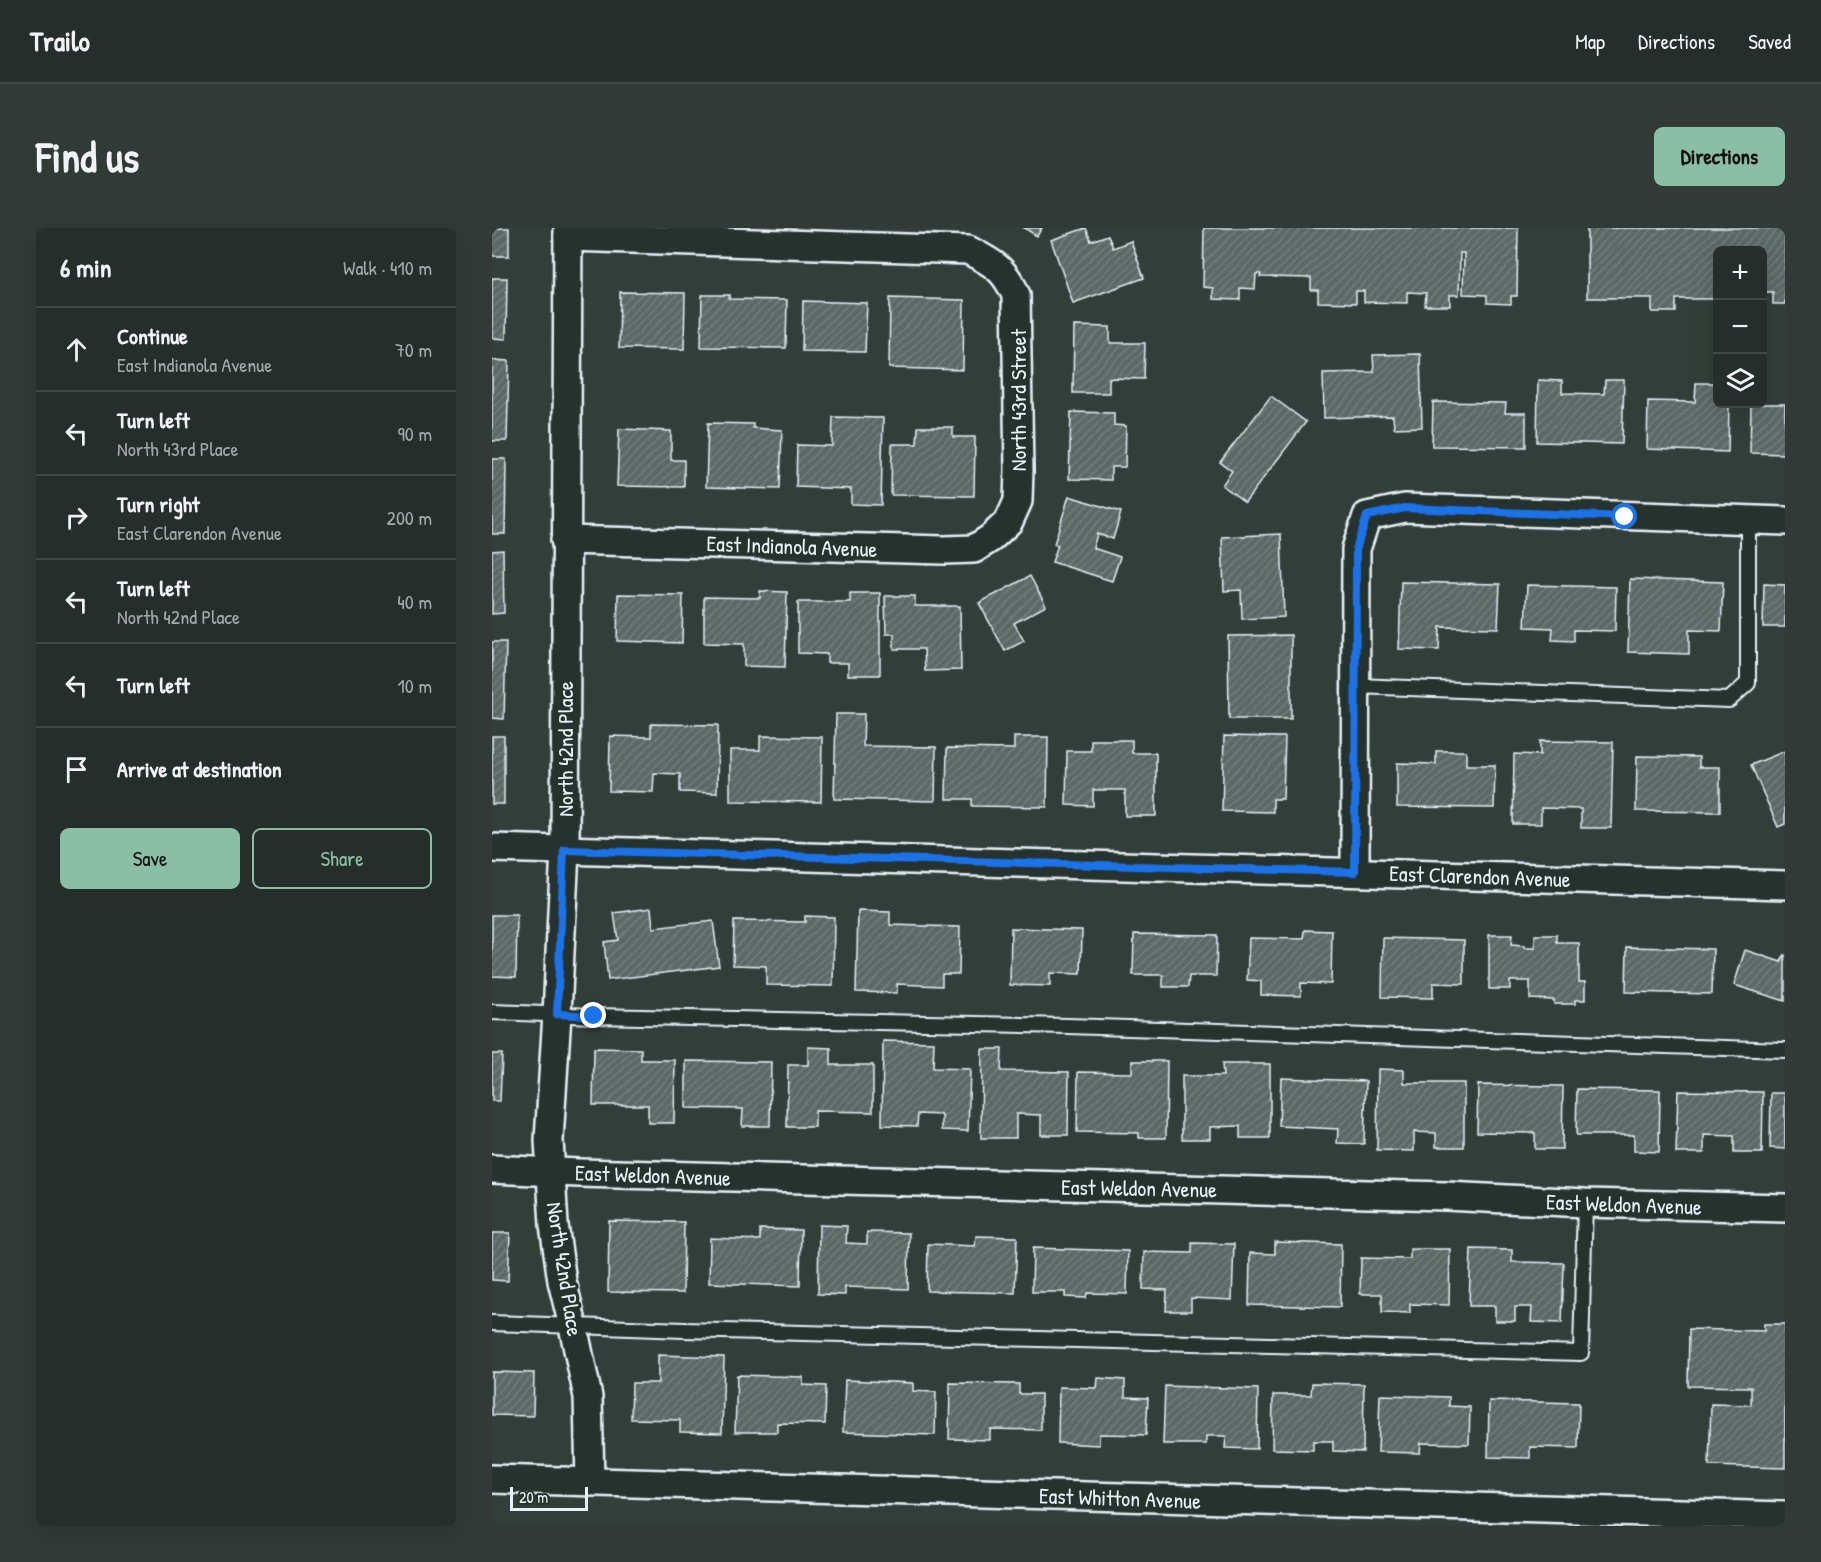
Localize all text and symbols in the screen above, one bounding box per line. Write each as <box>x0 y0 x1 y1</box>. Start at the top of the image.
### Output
text: Trailo <box>30 22 90 60</box>
text: Map <box>1575 27 1605 56</box>
text: Directions <box>1638 27 1715 56</box>
text: Saved <box>1748 27 1791 56</box>
button: Directions <box>1654 127 1785 186</box>
text: Find us <box>36 128 139 185</box>
map controls <box>1713 246 1767 408</box>
button: + <box>1713 246 1767 300</box>
text: 6 min <box>60 250 112 285</box>
text: Walk · 410 m <box>343 254 432 281</box>
button: − <box>1713 300 1767 354</box>
text: Continue <box>117 321 188 351</box>
street label: North 43rd Street <box>1003 328 1033 471</box>
icon: ahead <box>60 333 93 366</box>
text: 70 m <box>395 336 432 363</box>
text: East Indianola Avenue <box>117 351 272 378</box>
button: layers <box>1713 354 1767 408</box>
text: Turn left <box>117 405 190 435</box>
icon: left <box>60 417 93 450</box>
text: 90 m <box>398 420 432 447</box>
text: North 43rd Place <box>117 435 238 462</box>
text: Turn right <box>117 489 200 519</box>
icon: right <box>60 501 93 534</box>
route start <box>1611 503 1637 529</box>
text: 200 m <box>387 504 432 531</box>
text: East Clarendon Avenue <box>117 519 282 546</box>
street label: East Indianola Avenue <box>706 528 878 564</box>
text: Turn left <box>117 573 190 603</box>
icon: left <box>60 585 93 618</box>
text: 40 m <box>397 588 432 615</box>
text: North 42nd Place <box>117 603 240 630</box>
icon: left <box>60 669 93 702</box>
text: Turn left <box>117 670 190 700</box>
text: 10 m <box>398 672 432 699</box>
street label: North 42nd Place <box>550 681 580 817</box>
icon: arrive <box>60 753 93 786</box>
text: Arrive at destination <box>117 754 282 784</box>
button: Save <box>60 828 240 889</box>
button: Share <box>252 828 432 889</box>
street label: East Clarendon Avenue <box>1389 858 1571 894</box>
route end <box>580 1002 606 1028</box>
street label: East Weldon Avenue <box>575 1157 732 1193</box>
street label: East Weldon Avenue <box>1061 1172 1217 1204</box>
street label: East Weldon Avenue <box>1546 1186 1703 1222</box>
street label: North 42nd Place <box>540 1200 590 1338</box>
street label: East Whitton Avenue <box>1039 1480 1202 1516</box>
scale bar <box>510 1484 588 1512</box>
text: 20 m <box>519 1486 548 1508</box>

